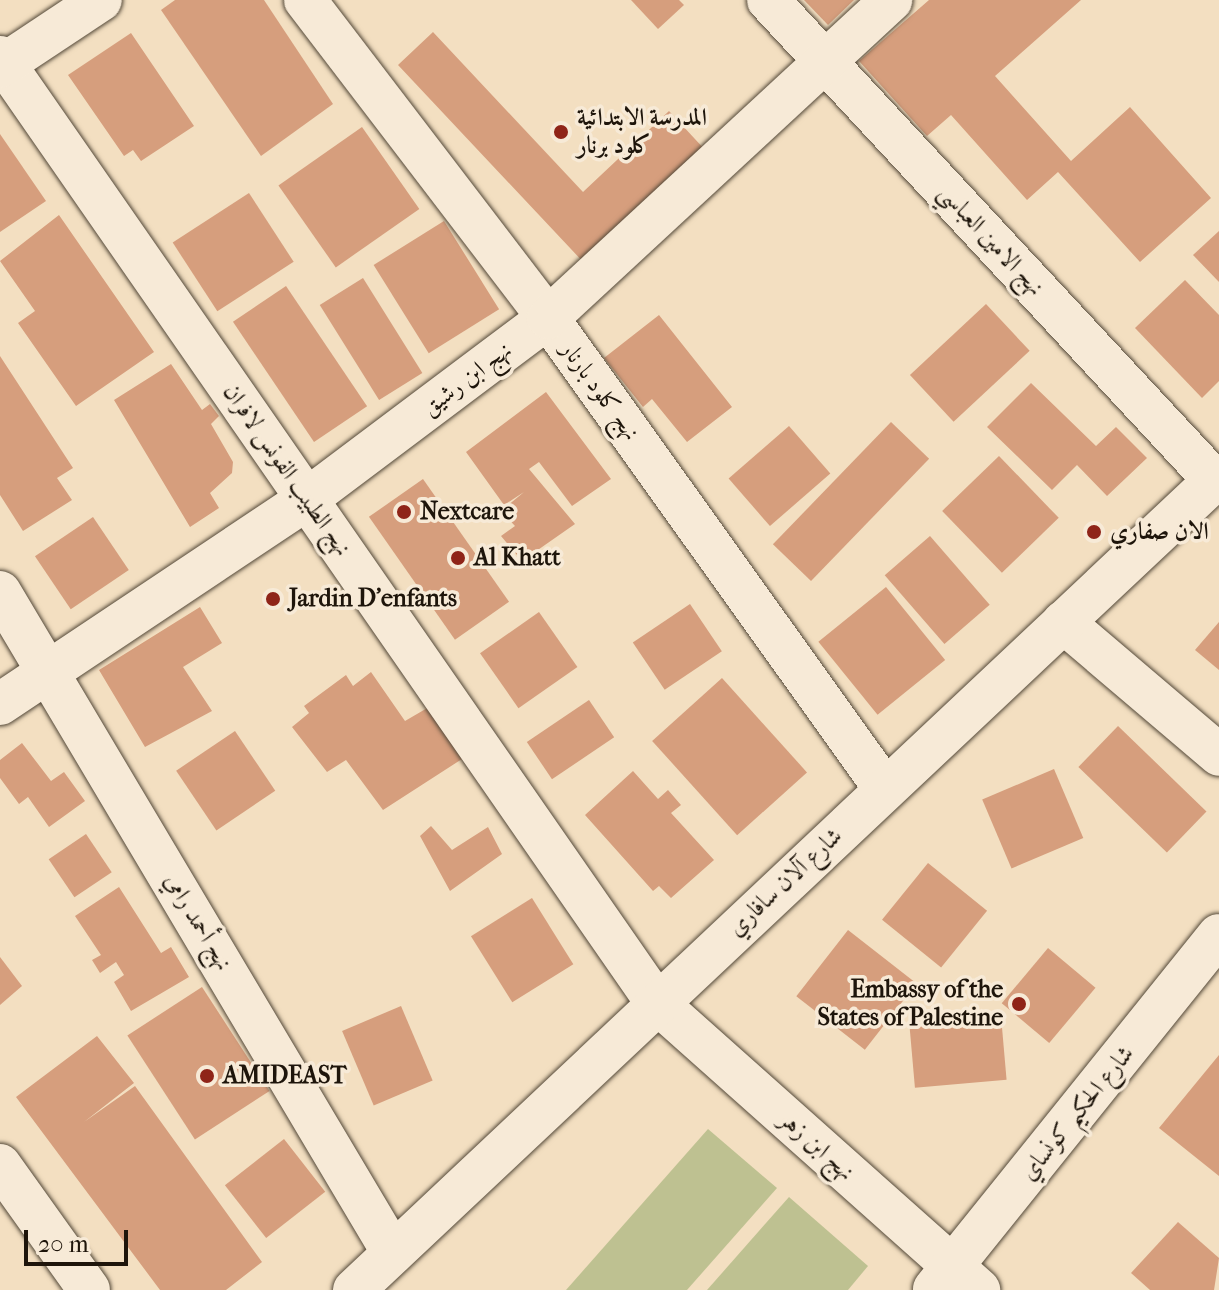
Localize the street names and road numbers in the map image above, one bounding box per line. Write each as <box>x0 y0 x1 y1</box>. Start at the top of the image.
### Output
street label: نهج الامين العباسي <box>932 178 1050 302</box>
street label: نهج ابن رشيق <box>416 336 518 422</box>
street label: نهج كلود بارنار <box>554 336 646 446</box>
street label: نهج الطبيب الفونس لافران <box>217 378 357 562</box>
street label: شارع آلان سافاري <box>722 822 848 942</box>
street label: نهج أحمد رامي <box>158 868 238 976</box>
street label: شارع الحكيم كونساي <box>1014 1040 1140 1186</box>
street label: نهج ابن زهر <box>774 1105 860 1187</box>

